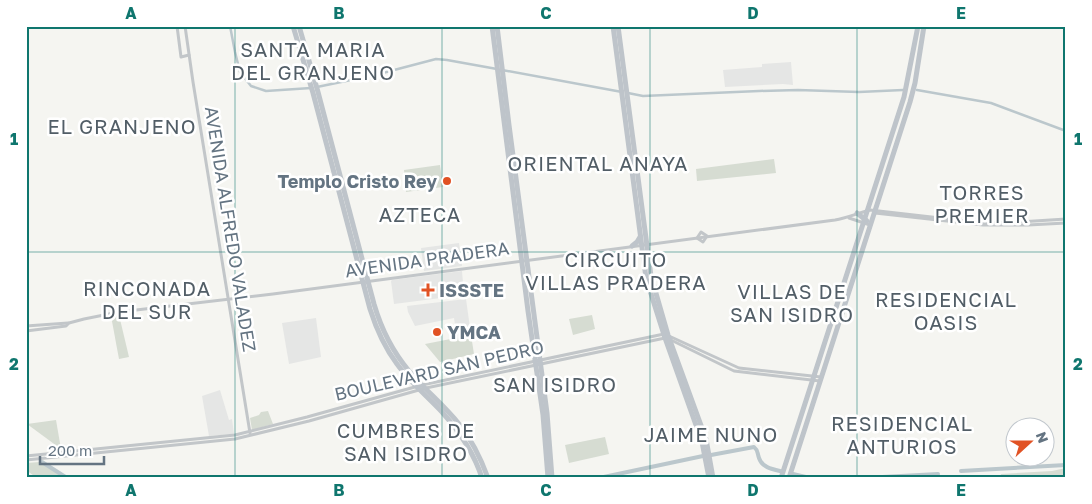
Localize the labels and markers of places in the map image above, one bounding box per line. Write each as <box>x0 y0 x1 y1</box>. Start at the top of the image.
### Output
place label: Templo Cristo Rey <box>278 170 437 192</box>
marker: Templo Cristo Rey <box>441 175 453 187</box>
place label: ISSSTE <box>439 279 504 301</box>
marker: ISSSTE <box>421 283 435 297</box>
place label: YMCA <box>447 321 501 343</box>
marker: YMCA <box>431 326 443 338</box>

